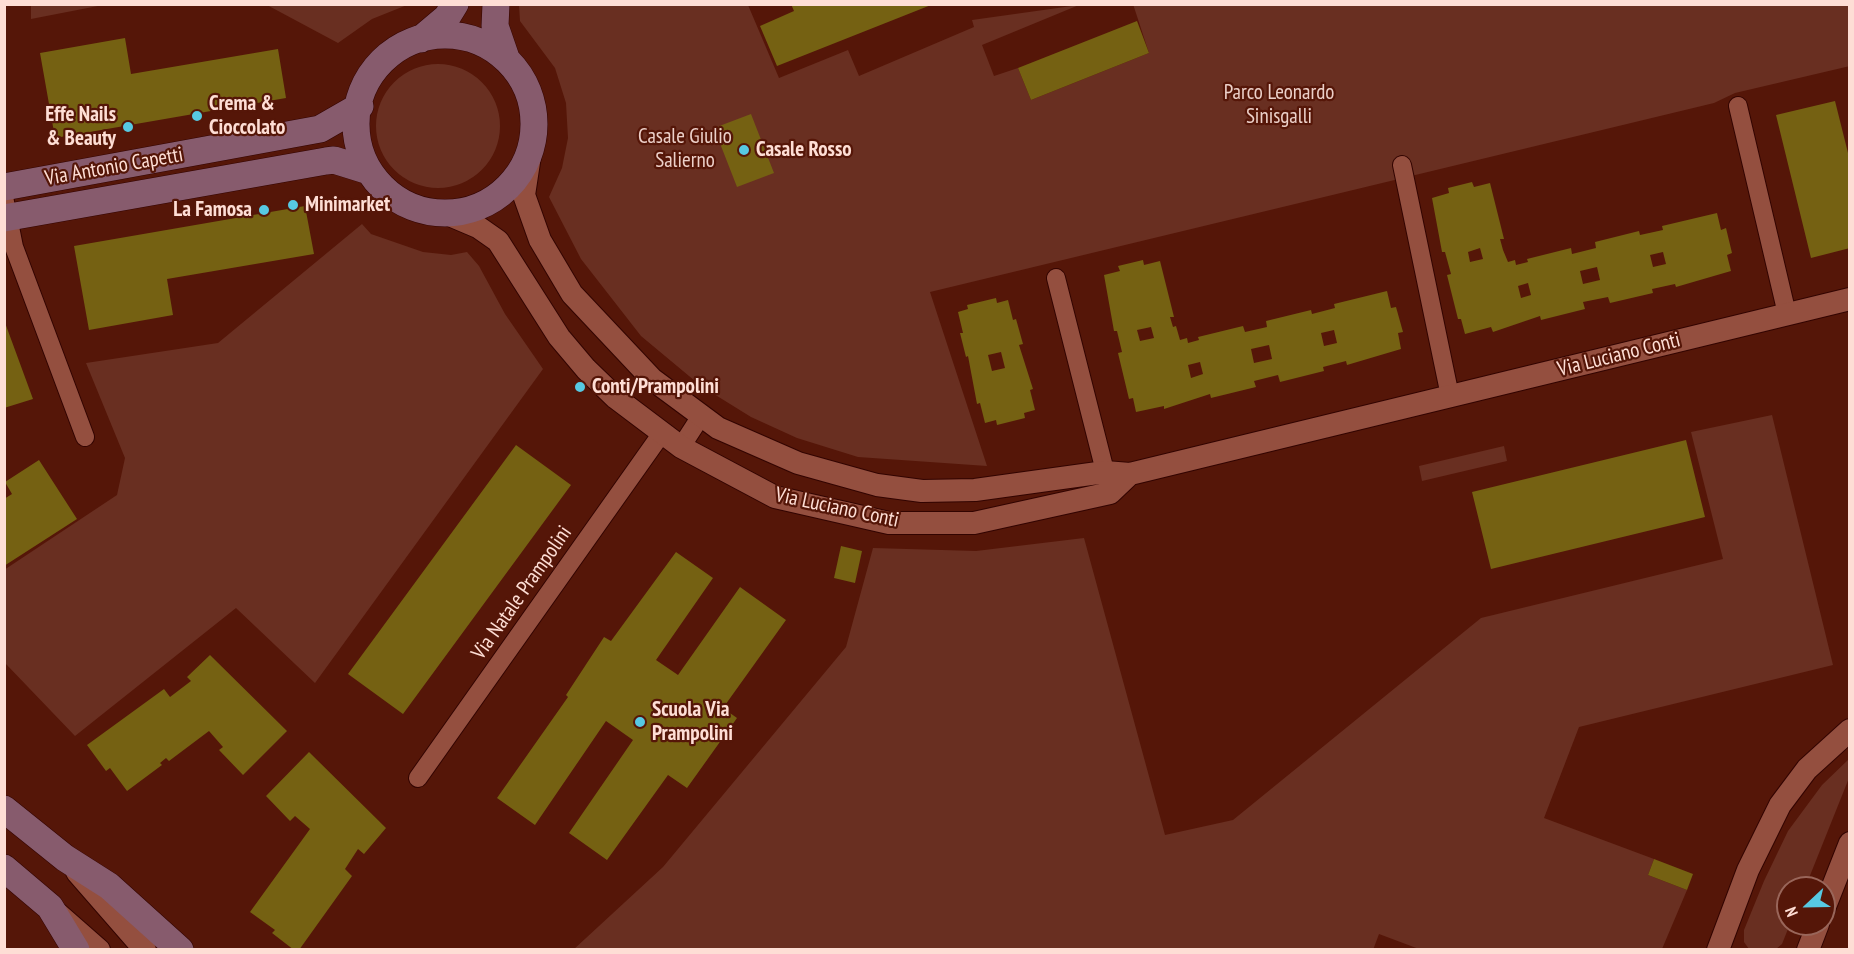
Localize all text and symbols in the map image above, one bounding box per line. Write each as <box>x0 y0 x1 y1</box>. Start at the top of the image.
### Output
park label: Parco Leonardo Sinisgalli <box>1224 80 1334 130</box>
place label: Crema & Cioccolato <box>209 91 285 141</box>
place label: Effe Nails & Beauty <box>45 102 116 152</box>
marker: Crema & Cioccolato <box>190 109 204 123</box>
marker: Effe Nails & Beauty <box>121 120 135 134</box>
park label: Casale Giulio Salierno <box>638 124 732 174</box>
place label: Casale Rosso <box>756 137 852 163</box>
street label: Via Antonio Capetti <box>43 142 185 192</box>
marker: Casale Rosso <box>737 143 751 157</box>
place label: Minimarket <box>305 192 390 218</box>
place label: La Famosa <box>173 197 252 223</box>
marker: Minimarket <box>286 198 300 212</box>
marker: La Famosa <box>257 203 271 217</box>
street label: Via Luciano Conti <box>1555 328 1683 382</box>
place label: Conti/Prampolini <box>592 374 719 400</box>
marker: Conti/Prampolini <box>573 380 587 394</box>
street label: Via Luciano Conti <box>773 483 901 533</box>
street label: Via Natale Prampolini <box>467 521 577 665</box>
place label: Scuola Via Prampolini <box>652 697 733 747</box>
marker: Scuola Via Prampolini <box>633 715 647 729</box>
north arrow <box>1776 876 1836 936</box>
text: N <box>1780 904 1802 920</box>

